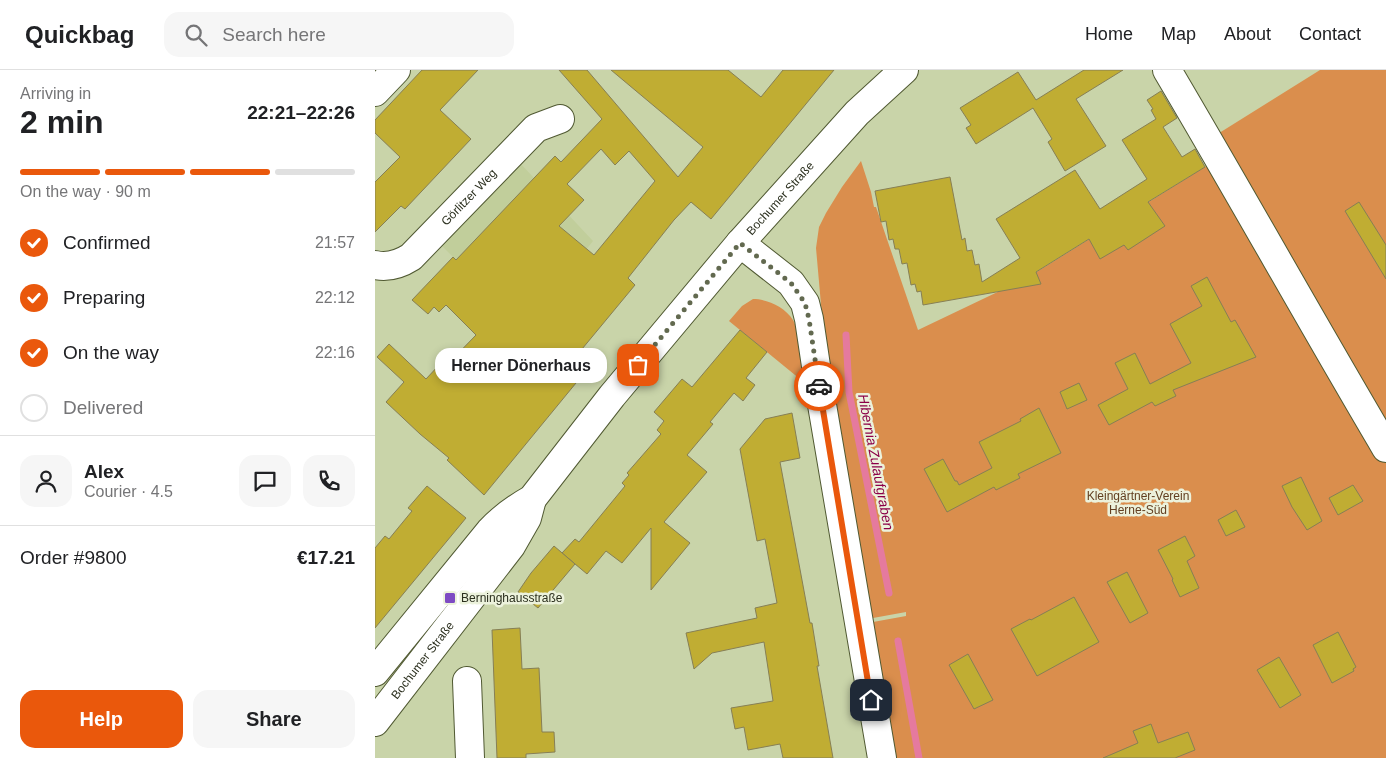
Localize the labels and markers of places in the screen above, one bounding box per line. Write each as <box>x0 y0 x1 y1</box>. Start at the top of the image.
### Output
pin <box>617 344 659 386</box>
callout: Herner Dönerhaus <box>436 348 608 382</box>
marker: Berninghausstraße <box>443 591 457 605</box>
place label: Berninghausstraße <box>461 591 563 605</box>
pin <box>850 679 892 721</box>

